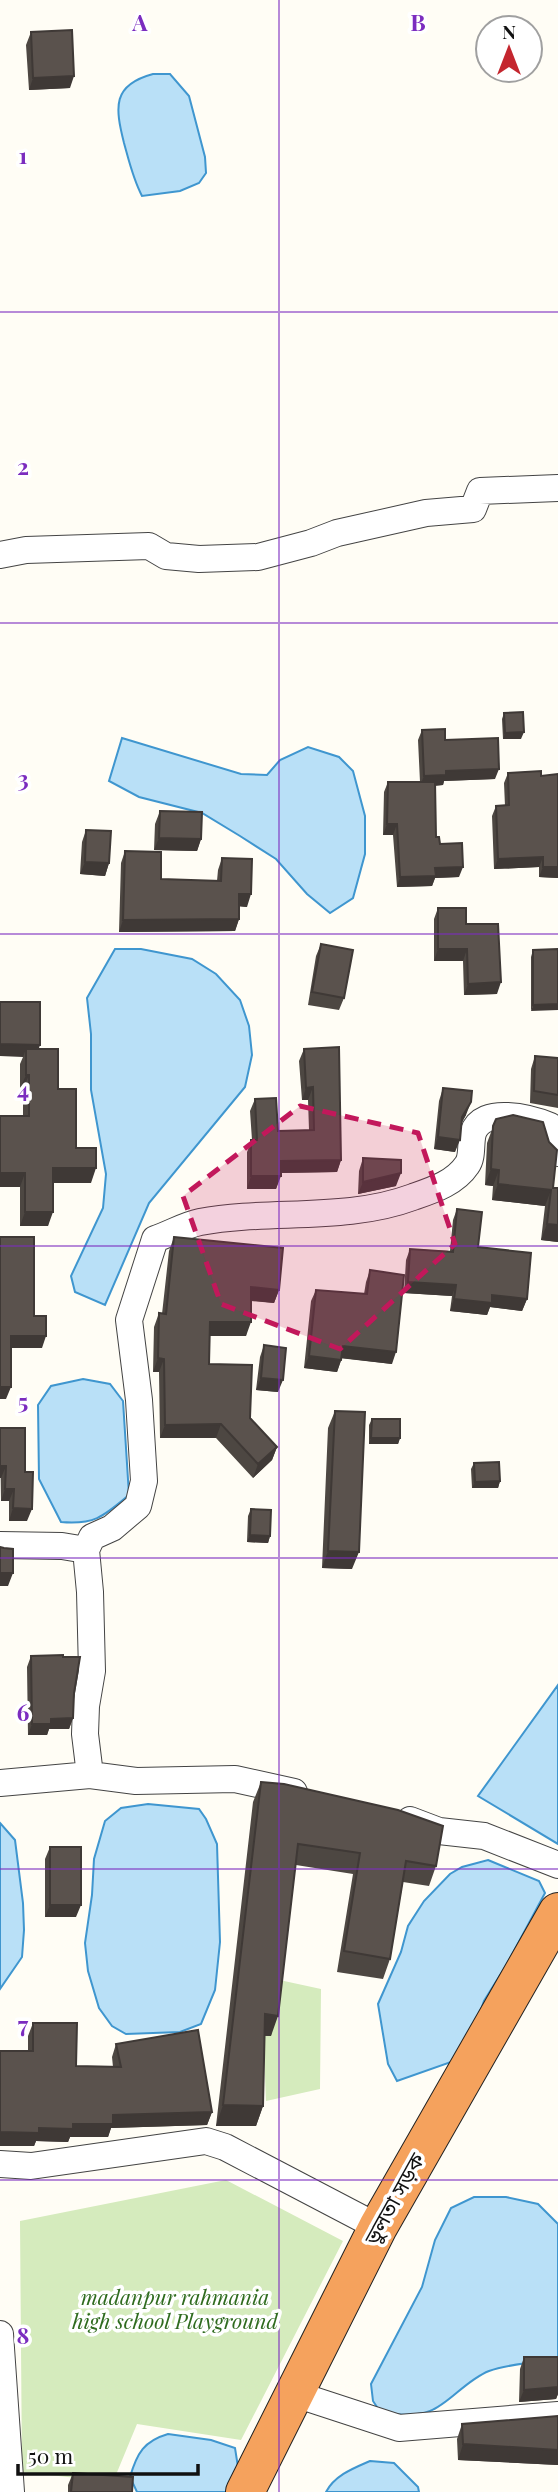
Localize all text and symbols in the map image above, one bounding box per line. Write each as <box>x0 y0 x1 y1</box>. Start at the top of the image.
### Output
text: A <box>131 6 148 37</box>
text: B <box>410 6 426 37</box>
north arrow <box>474 14 544 84</box>
text: N <box>502 18 516 44</box>
text: 1 <box>19 139 28 170</box>
text: 2 <box>17 450 29 481</box>
text: 3 <box>17 762 29 793</box>
text: 4 <box>17 1073 29 1104</box>
text: 5 <box>18 1385 28 1416</box>
text: 6 <box>17 1696 30 1727</box>
text: 7 <box>18 2008 29 2039</box>
street label: ভুলতা সড়ক <box>356 2146 431 2250</box>
park label: madanpur rahmania high school Playground <box>71 2282 278 2334</box>
text: 8 <box>17 2319 29 2350</box>
scale bar <box>18 2432 198 2476</box>
text: 50 m <box>28 2441 74 2469</box>

